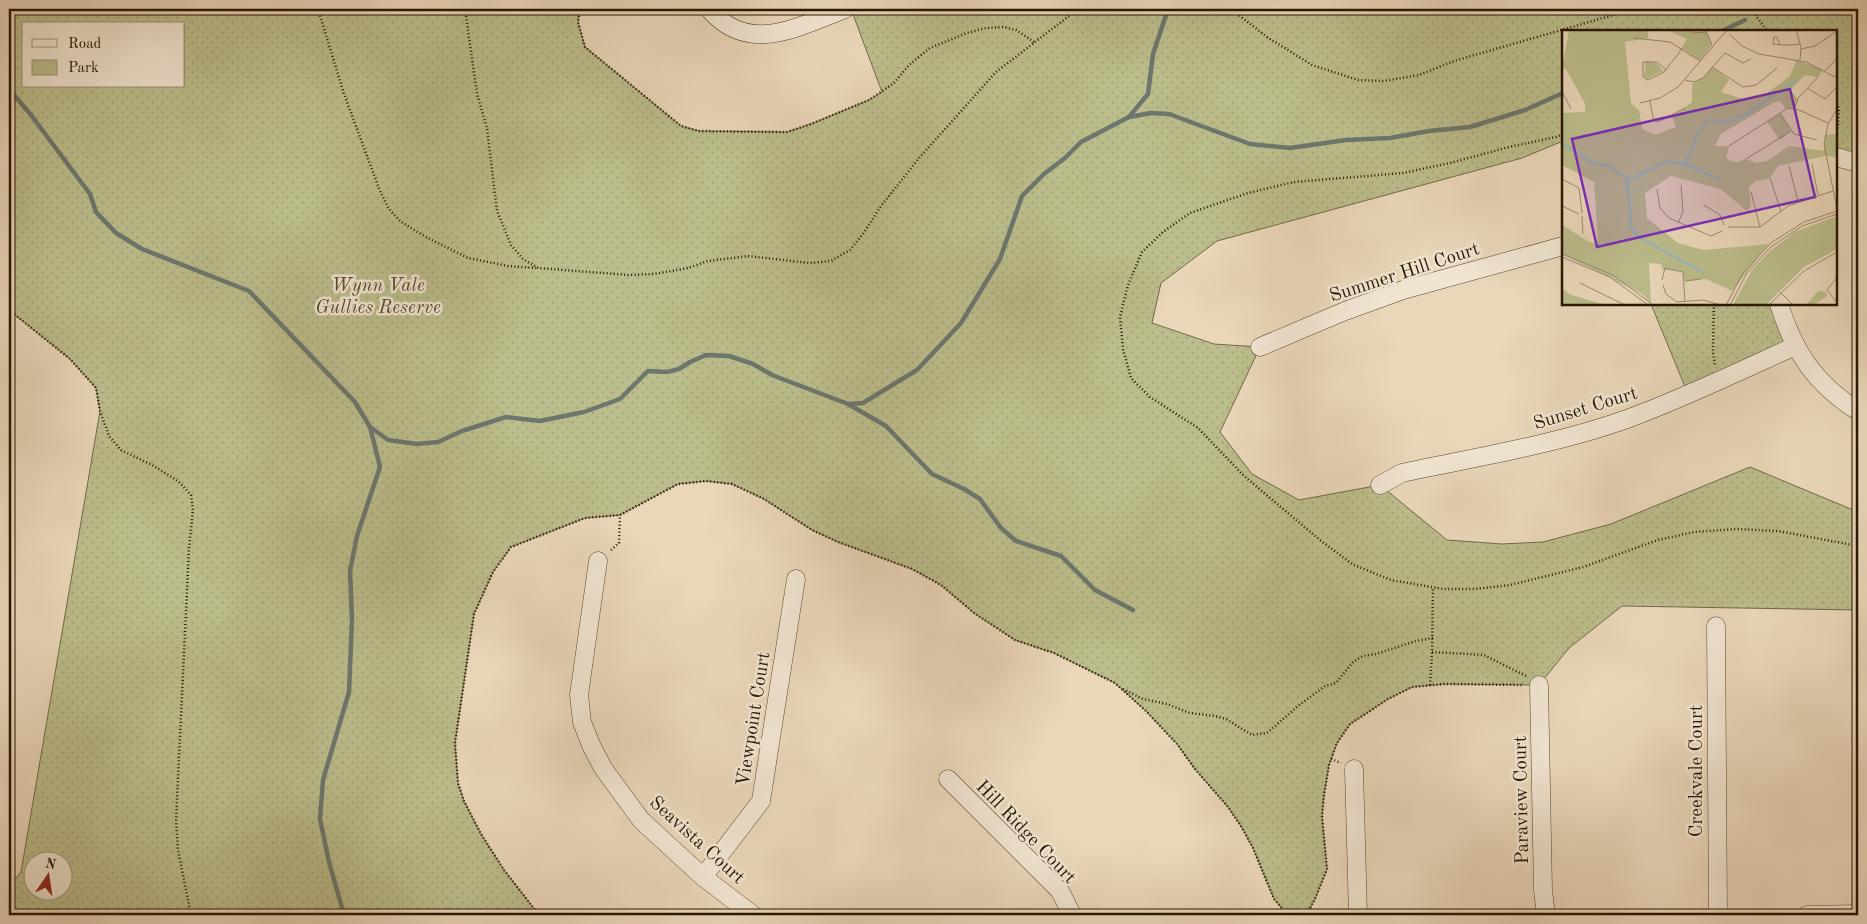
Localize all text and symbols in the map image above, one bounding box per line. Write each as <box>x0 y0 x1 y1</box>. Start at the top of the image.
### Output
legend <box>22 22 185 88</box>
inset map <box>1562 30 1837 305</box>
text: Road <box>68 37 102 52</box>
text: Park <box>68 61 99 76</box>
street label: Summer Hill Court <box>1327 240 1482 307</box>
park label: Wynn Vale Gullies Reserve <box>315 277 441 318</box>
street label: Sunset Court <box>1531 385 1640 434</box>
street label: Viewpoint Court <box>734 651 774 788</box>
street label: Creekvale Court <box>1688 705 1707 837</box>
street label: Paraview Court <box>1512 735 1533 865</box>
street label: Hill Ridge Court <box>971 777 1079 888</box>
street label: Seavista Court <box>645 793 748 888</box>
north arrow <box>22 852 72 902</box>
text: N <box>44 856 58 872</box>

